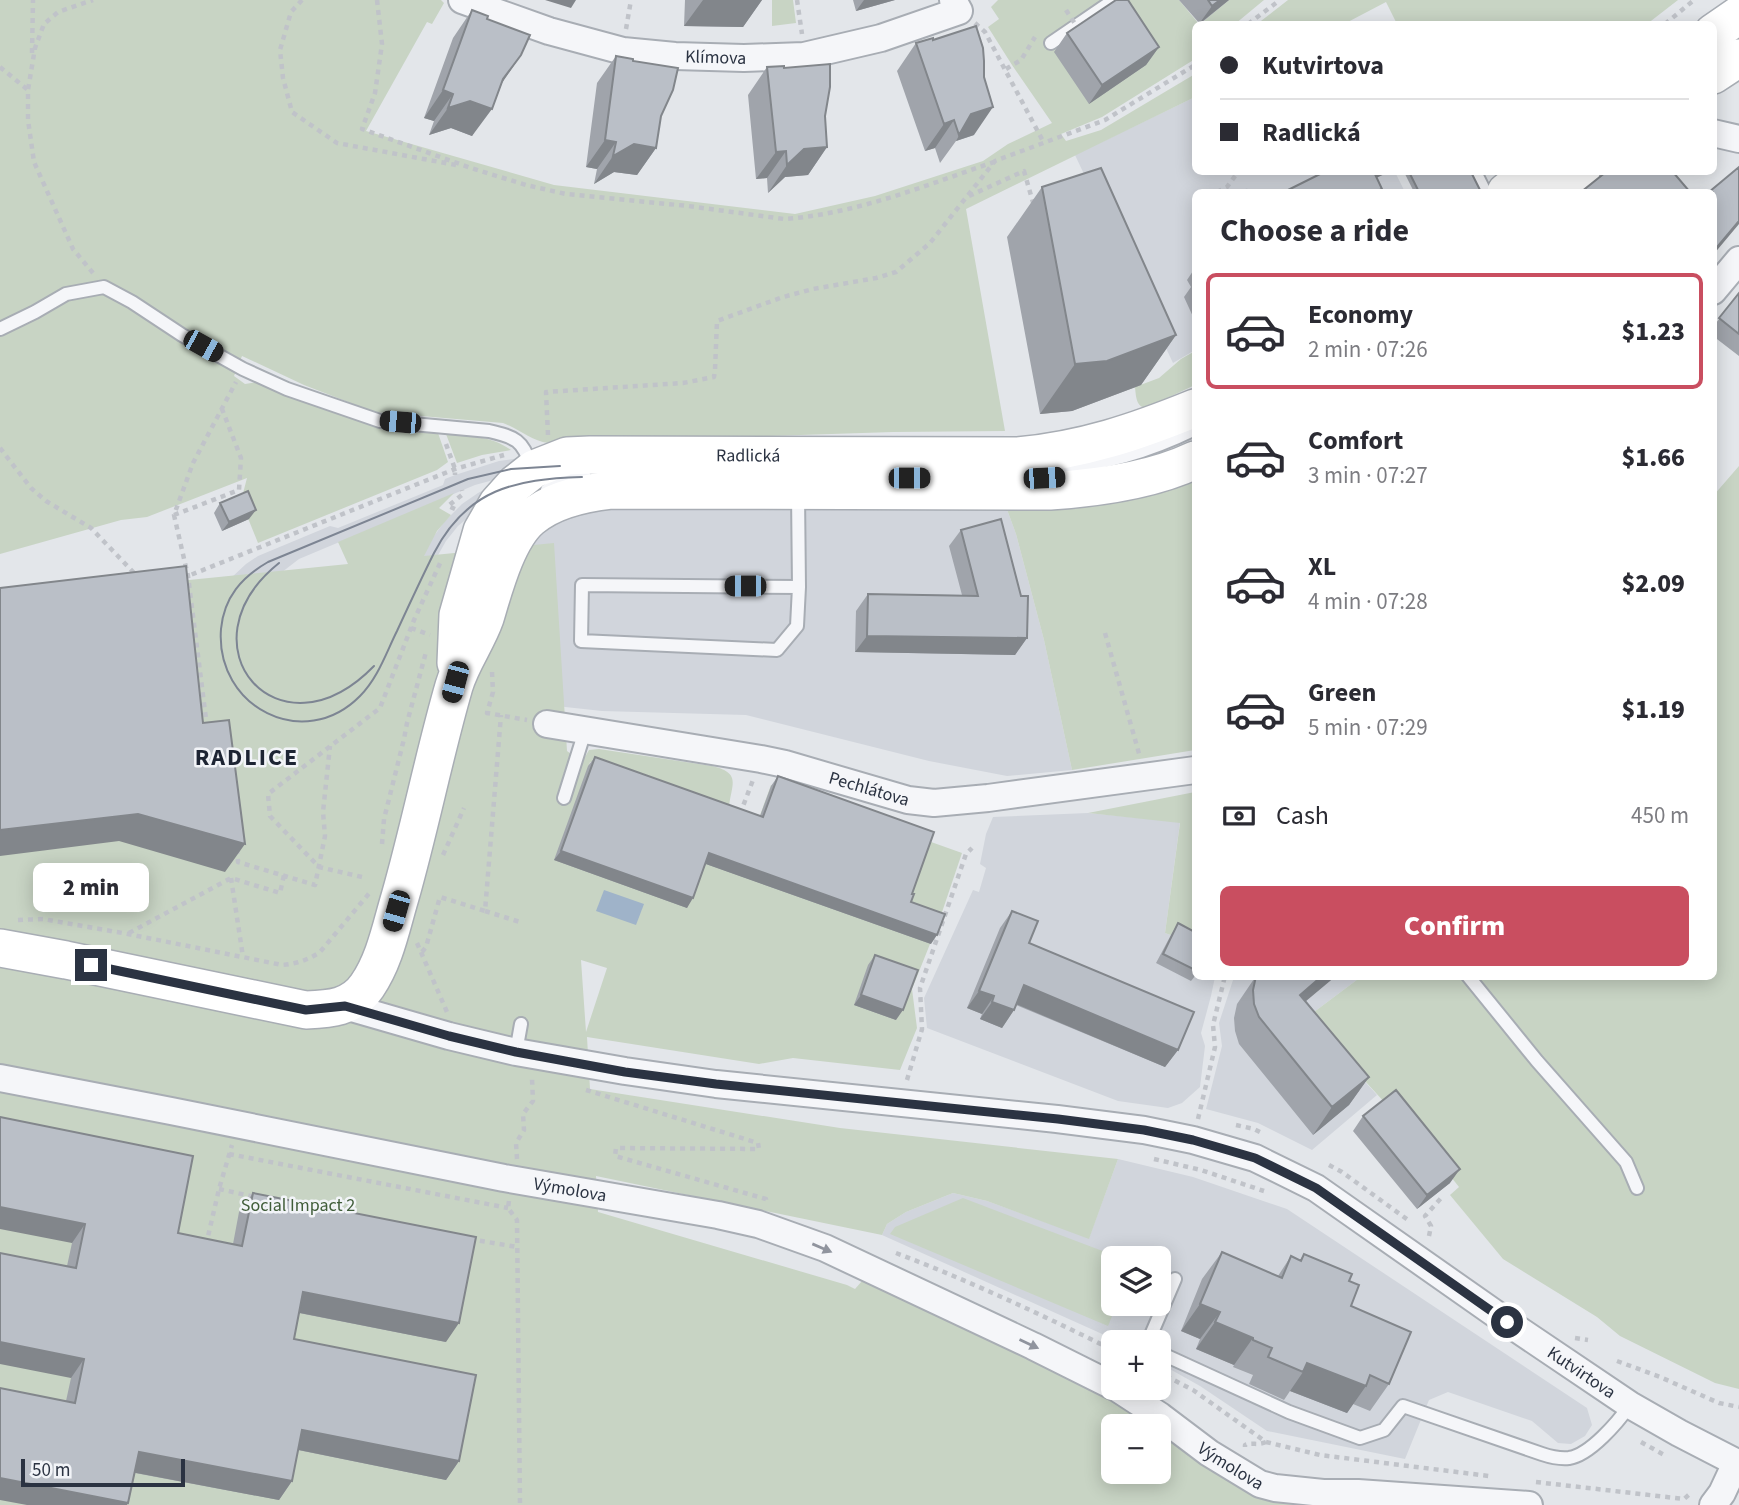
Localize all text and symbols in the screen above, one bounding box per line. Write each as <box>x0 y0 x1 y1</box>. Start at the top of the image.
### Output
street label: Klímova <box>685 44 747 71</box>
text: Kutvirtova <box>1262 47 1384 84</box>
text: Radlická <box>1262 114 1361 151</box>
text: Choose a ride <box>1220 208 1409 254</box>
text: Economy <box>1308 296 1413 333</box>
icon: car <box>1224 300 1287 363</box>
text: $1.23 <box>1621 313 1685 350</box>
car <box>180 327 227 365</box>
text: 2 min · 07:26 <box>1308 333 1428 366</box>
car <box>379 410 422 434</box>
text: Comfort <box>1308 422 1403 459</box>
icon: car <box>1224 426 1287 489</box>
text: $1.66 <box>1621 439 1685 476</box>
street label: Radlická <box>716 443 780 468</box>
text: 3 min · 07:27 <box>1308 459 1428 492</box>
car <box>1023 466 1066 490</box>
car <box>889 468 931 489</box>
text: XL <box>1308 548 1336 585</box>
icon: car <box>1224 552 1287 615</box>
text: $2.09 <box>1621 565 1685 602</box>
car <box>725 576 767 597</box>
text: 4 min · 07:28 <box>1308 585 1428 618</box>
car <box>440 659 471 705</box>
text: Green <box>1308 674 1376 711</box>
icon: car <box>1224 678 1287 741</box>
text: $1.19 <box>1621 691 1685 728</box>
text: 5 min · 07:29 <box>1308 711 1428 744</box>
district label: RADLICE <box>195 740 299 775</box>
street label: Pechlátova <box>826 765 912 812</box>
icon: cash <box>1220 797 1258 835</box>
text: Cash <box>1276 797 1329 834</box>
text: 450 m <box>1631 799 1689 832</box>
callout: 2 min <box>33 864 149 912</box>
text: 2 min <box>63 871 119 904</box>
button: Confirm <box>1220 886 1689 966</box>
car <box>381 888 412 934</box>
route end <box>75 949 107 981</box>
street label: Výmolova <box>532 1171 609 1208</box>
park label: Social Impact 2 <box>241 1193 355 1218</box>
one-way arrow <box>812 1243 833 1254</box>
map controls <box>1101 1246 1171 1484</box>
button: layers <box>1101 1246 1171 1316</box>
route start <box>1491 1306 1523 1338</box>
button: + <box>1101 1330 1171 1400</box>
one-way arrow <box>1019 1338 1039 1350</box>
street label: Kutvirtova <box>1542 1340 1621 1404</box>
button: − <box>1101 1414 1171 1484</box>
street label: Výmolova <box>1192 1436 1269 1496</box>
scale bar <box>21 1456 186 1488</box>
text: 50 m <box>32 1457 70 1484</box>

